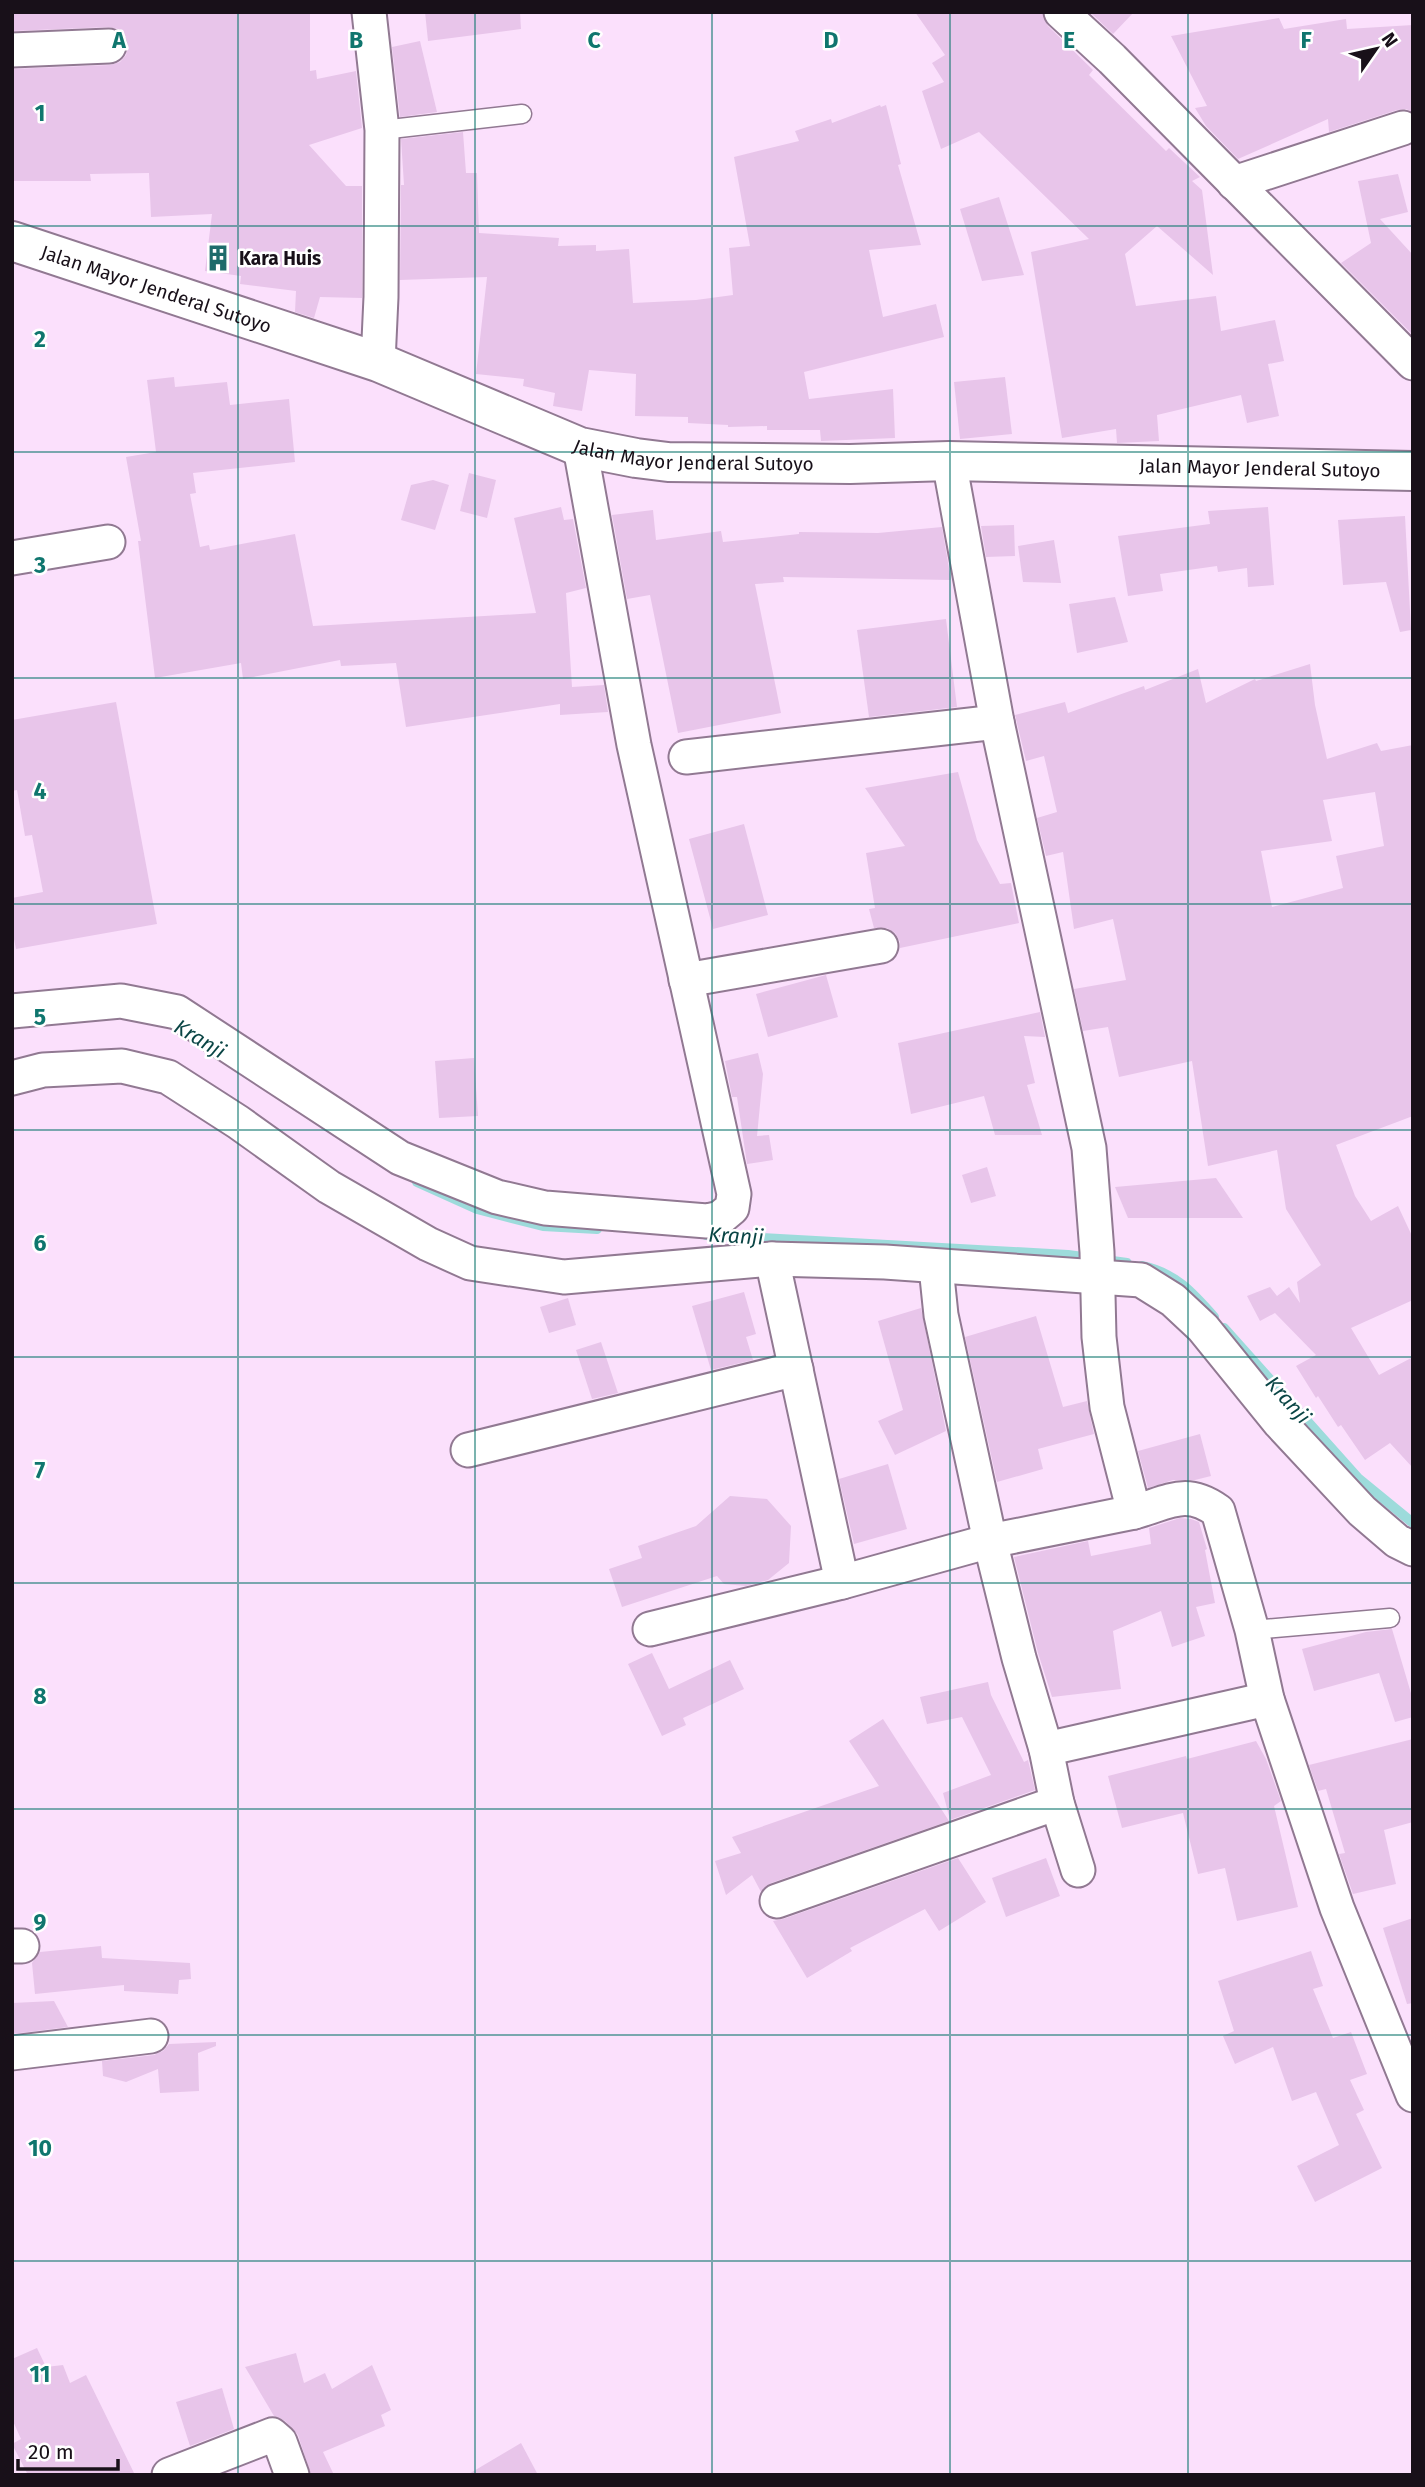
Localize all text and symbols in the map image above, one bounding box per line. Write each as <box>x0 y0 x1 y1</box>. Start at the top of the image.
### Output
north arrow <box>1341 14 1411 84</box>
text: A <box>111 26 126 54</box>
text: B <box>349 26 363 54</box>
text: C <box>587 26 601 54</box>
text: D <box>824 26 839 54</box>
text: E <box>1063 26 1075 54</box>
text: F <box>1300 26 1312 54</box>
text: N <box>1377 28 1403 51</box>
text: 1 <box>35 99 45 127</box>
street label: Jalan Mayor Jenderal Sutoyo <box>38 240 274 338</box>
building icon: Kara Huis <box>203 243 233 273</box>
place label: Kara Huis <box>239 247 321 270</box>
text: 2 <box>34 325 46 353</box>
street label: Jalan Mayor Jenderal Sutoyo <box>569 434 814 476</box>
street label: Jalan Mayor Jenderal Sutoyo <box>1139 454 1381 482</box>
text: 3 <box>33 551 46 579</box>
text: 4 <box>34 777 47 805</box>
text: 5 <box>34 1003 46 1031</box>
water label: Kranji <box>170 1014 231 1064</box>
water label: Kranji <box>708 1222 765 1250</box>
text: 6 <box>34 1229 47 1257</box>
water label: Kranji <box>1260 1371 1316 1429</box>
text: 7 <box>35 1456 46 1484</box>
text: 8 <box>33 1682 47 1710</box>
text: 9 <box>34 1908 47 1936</box>
text: 10 <box>28 2134 52 2162</box>
text: 11 <box>30 2360 50 2388</box>
scale bar <box>18 2428 117 2472</box>
text: 20 m <box>28 2439 74 2465</box>

